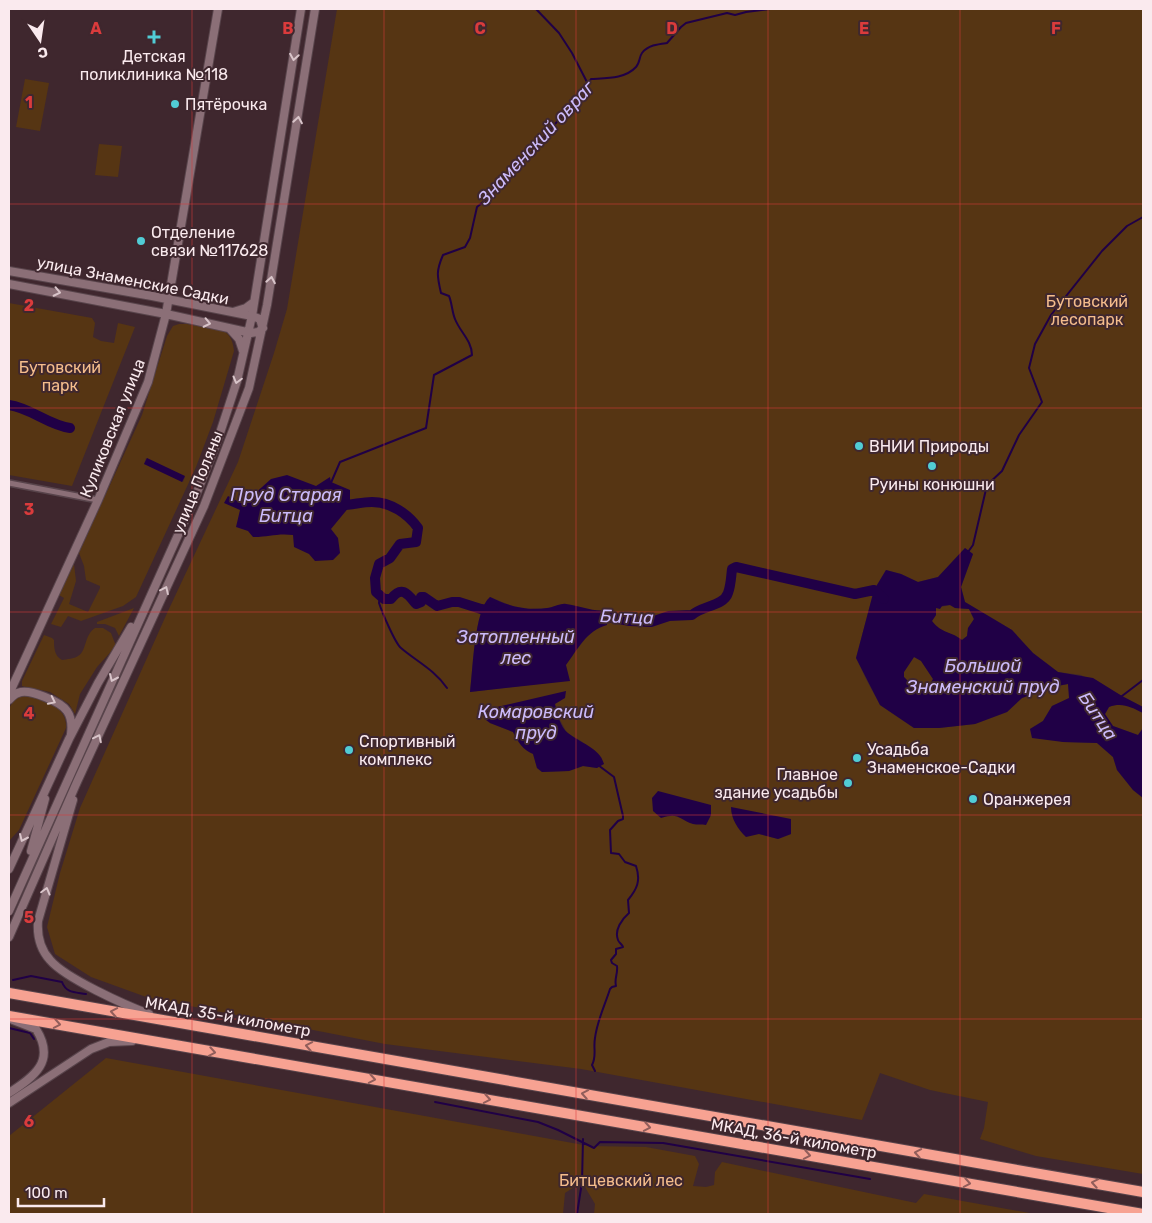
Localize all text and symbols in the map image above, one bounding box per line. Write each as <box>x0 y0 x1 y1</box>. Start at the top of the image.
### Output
north arrow <box>15 15 65 65</box>
text: A <box>90 19 102 38</box>
text: B <box>282 19 294 38</box>
text: C <box>474 19 486 38</box>
text: D <box>666 19 678 38</box>
text: E <box>859 19 869 38</box>
text: F <box>1051 19 1061 38</box>
marker: Детская поликлиника №118 <box>147 30 161 44</box>
text: С <box>36 43 50 62</box>
place label: Детская поликлиника №118 <box>80 47 228 84</box>
one-way arrow <box>289 53 300 61</box>
water label: Знаменский овраг <box>472 76 600 210</box>
text: 1 <box>25 93 33 112</box>
place label: Пятёрочка <box>185 95 267 114</box>
marker: Пятёрочка <box>169 98 181 110</box>
one-way arrow <box>293 116 303 124</box>
place label: Отделение связи №117628 <box>151 223 269 260</box>
marker: Отделение связи №117628 <box>135 235 147 247</box>
street label: улица Знаменские Садки <box>35 253 231 308</box>
one-way arrow <box>266 276 276 285</box>
one-way arrow <box>52 287 61 297</box>
park label: Бутовский лесопарк <box>1046 292 1128 329</box>
text: 2 <box>24 296 34 315</box>
one-way arrow <box>203 317 212 328</box>
street label: Куликовская улица <box>76 356 149 500</box>
park label: Бутовский парк <box>19 358 101 395</box>
one-way arrow <box>232 375 243 384</box>
street label: улица Поляны <box>168 428 227 536</box>
place label: ВНИИ Природы <box>869 437 989 456</box>
marker: ВНИИ Природы <box>853 440 865 452</box>
marker: Руины конюшни <box>926 460 938 472</box>
place label: Руины конюшни <box>869 475 995 494</box>
water label: Пруд Старая Битца <box>230 484 342 527</box>
text: 3 <box>24 500 34 519</box>
one-way arrow <box>159 586 169 595</box>
water label: Битца <box>600 605 655 629</box>
water label: Затопленный лес <box>456 626 575 669</box>
water label: Большой Знаменский пруд <box>906 655 1060 698</box>
one-way arrow <box>109 673 120 682</box>
water label: Битца <box>1074 688 1122 745</box>
one-way arrow <box>47 695 56 705</box>
water label: Комаровский пруд <box>478 701 594 744</box>
text: 4 <box>24 704 35 723</box>
place label: Спортивный комплекс <box>359 732 456 769</box>
one-way arrow <box>92 734 102 743</box>
place label: Усадьба Знаменское-Садки <box>867 740 1015 777</box>
marker: Спортивный комплекс <box>343 744 355 756</box>
marker: Усадьба Знаменское-Садки <box>851 752 863 764</box>
place label: Главное здание усадьбы <box>715 765 838 802</box>
marker: Главное здание усадьбы <box>842 777 854 789</box>
place label: Оранжерея <box>983 790 1071 809</box>
marker: Оранжерея <box>967 793 979 805</box>
one-way arrow <box>18 833 29 842</box>
one-way arrow <box>41 888 51 896</box>
text: 5 <box>24 908 34 927</box>
street label: МКАД, 35-й километр <box>144 993 312 1040</box>
one-way arrow <box>110 1007 119 1017</box>
one-way arrow <box>52 1019 61 1029</box>
one-way arrow <box>304 1041 313 1051</box>
one-way arrow <box>208 1046 217 1056</box>
one-way arrow <box>368 1074 377 1084</box>
one-way arrow <box>581 1090 590 1100</box>
one-way arrow <box>482 1094 491 1104</box>
text: 6 <box>24 1112 34 1131</box>
street label: МКАД, 36-й километр <box>710 1115 878 1162</box>
one-way arrow <box>642 1122 651 1132</box>
one-way arrow <box>913 1148 922 1158</box>
one-way arrow <box>802 1150 811 1160</box>
park label: Битцевский лес <box>559 1171 683 1190</box>
scale bar <box>18 1176 104 1208</box>
one-way arrow <box>963 1178 971 1188</box>
one-way arrow <box>1091 1179 1100 1189</box>
text: 100 m <box>25 1184 67 1202</box>

